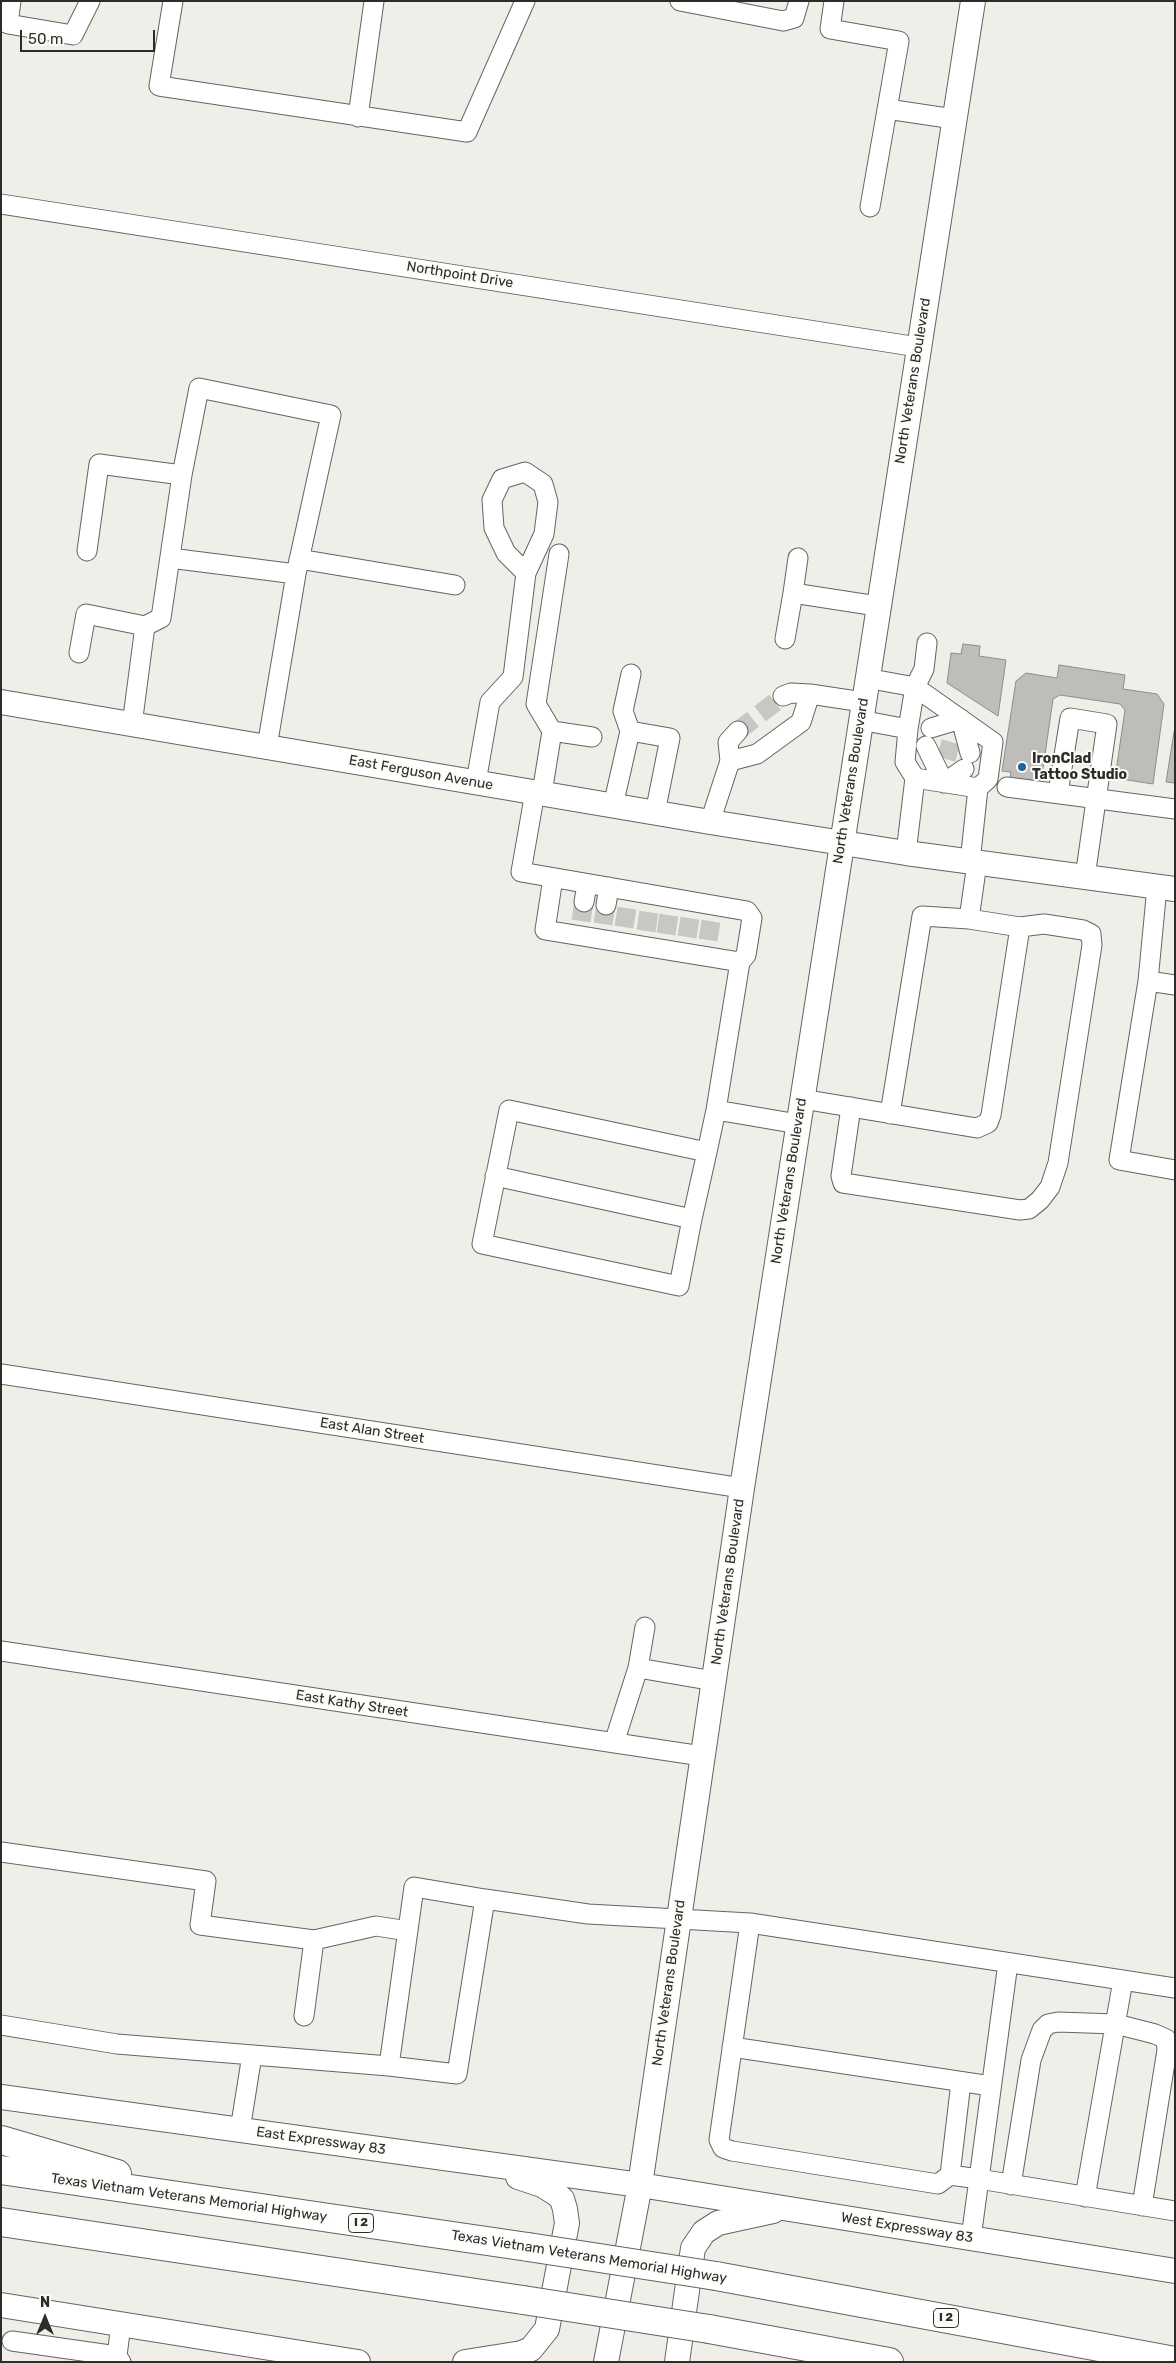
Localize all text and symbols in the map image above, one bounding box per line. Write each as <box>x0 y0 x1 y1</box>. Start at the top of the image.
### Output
scale bar <box>22 20 158 52</box>
text: 50 m <box>28 30 63 48</box>
street label: Northpoint Drive <box>405 258 515 292</box>
street label: North Veterans Boulevard <box>892 297 934 465</box>
street label: North Veterans Boulevard <box>830 697 872 865</box>
place label: IronClad Tattoo Studio <box>1032 751 1127 784</box>
street label: East Ferguson Avenue <box>348 752 494 794</box>
marker: IronClad Tattoo Studio <box>1016 761 1028 773</box>
street label: North Veterans Boulevard <box>768 1097 810 1265</box>
street label: East Alan Street <box>319 1414 425 1448</box>
street label: North Veterans Boulevard <box>708 1498 748 1666</box>
street label: East Kathy Street <box>295 1687 409 1721</box>
street label: North Veterans Boulevard <box>649 1899 689 2067</box>
street label: East Expressway 83 <box>255 2124 387 2158</box>
street label: Texas Vietnam Veterans Memorial Highway <box>50 2170 328 2226</box>
street label: West Expressway 83 <box>840 2209 974 2247</box>
road number: I 2 <box>348 2214 374 2232</box>
street label: Texas Vietnam Veterans Memorial Highway <box>450 2227 728 2287</box>
north arrow <box>20 2293 70 2343</box>
text: N <box>40 2294 50 2311</box>
road number: I 2 <box>934 2308 958 2328</box>

